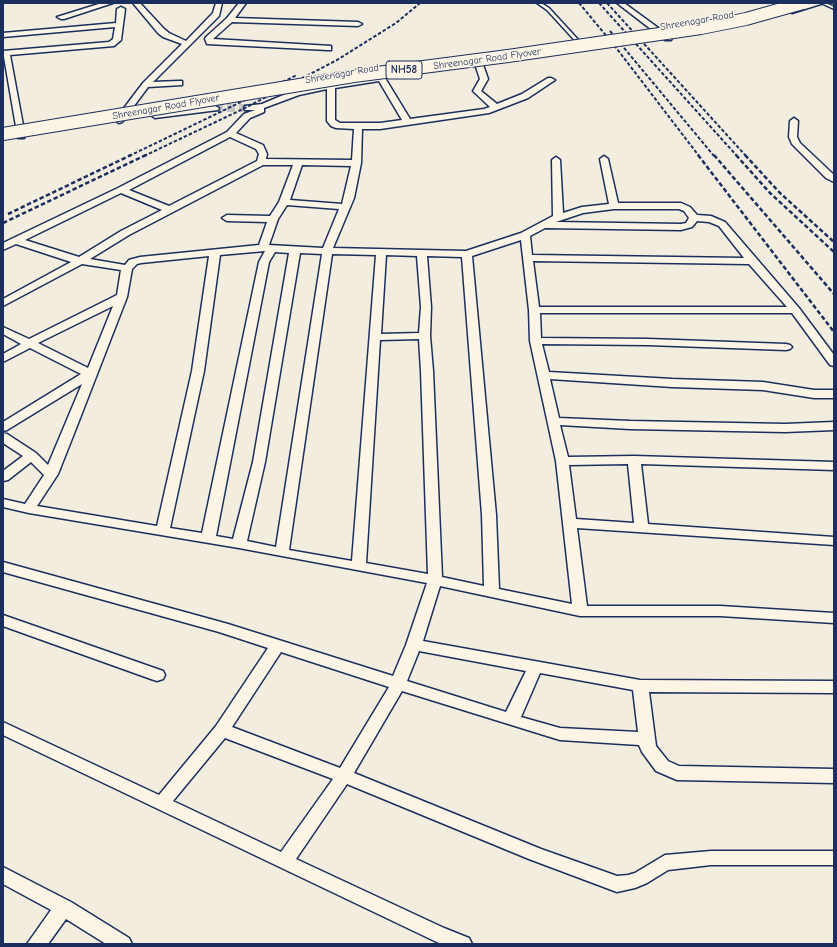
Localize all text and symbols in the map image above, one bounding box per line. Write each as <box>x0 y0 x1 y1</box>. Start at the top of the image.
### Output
street label: Shreenagar Road <box>659 9 735 33</box>
street label: Shreenagar Road Flyover <box>432 46 542 72</box>
road number: NH58 <box>386 61 422 79</box>
street label: Shreenagar Road <box>304 62 380 86</box>
street label: Shreenagar Road Flyover <box>112 92 220 122</box>

